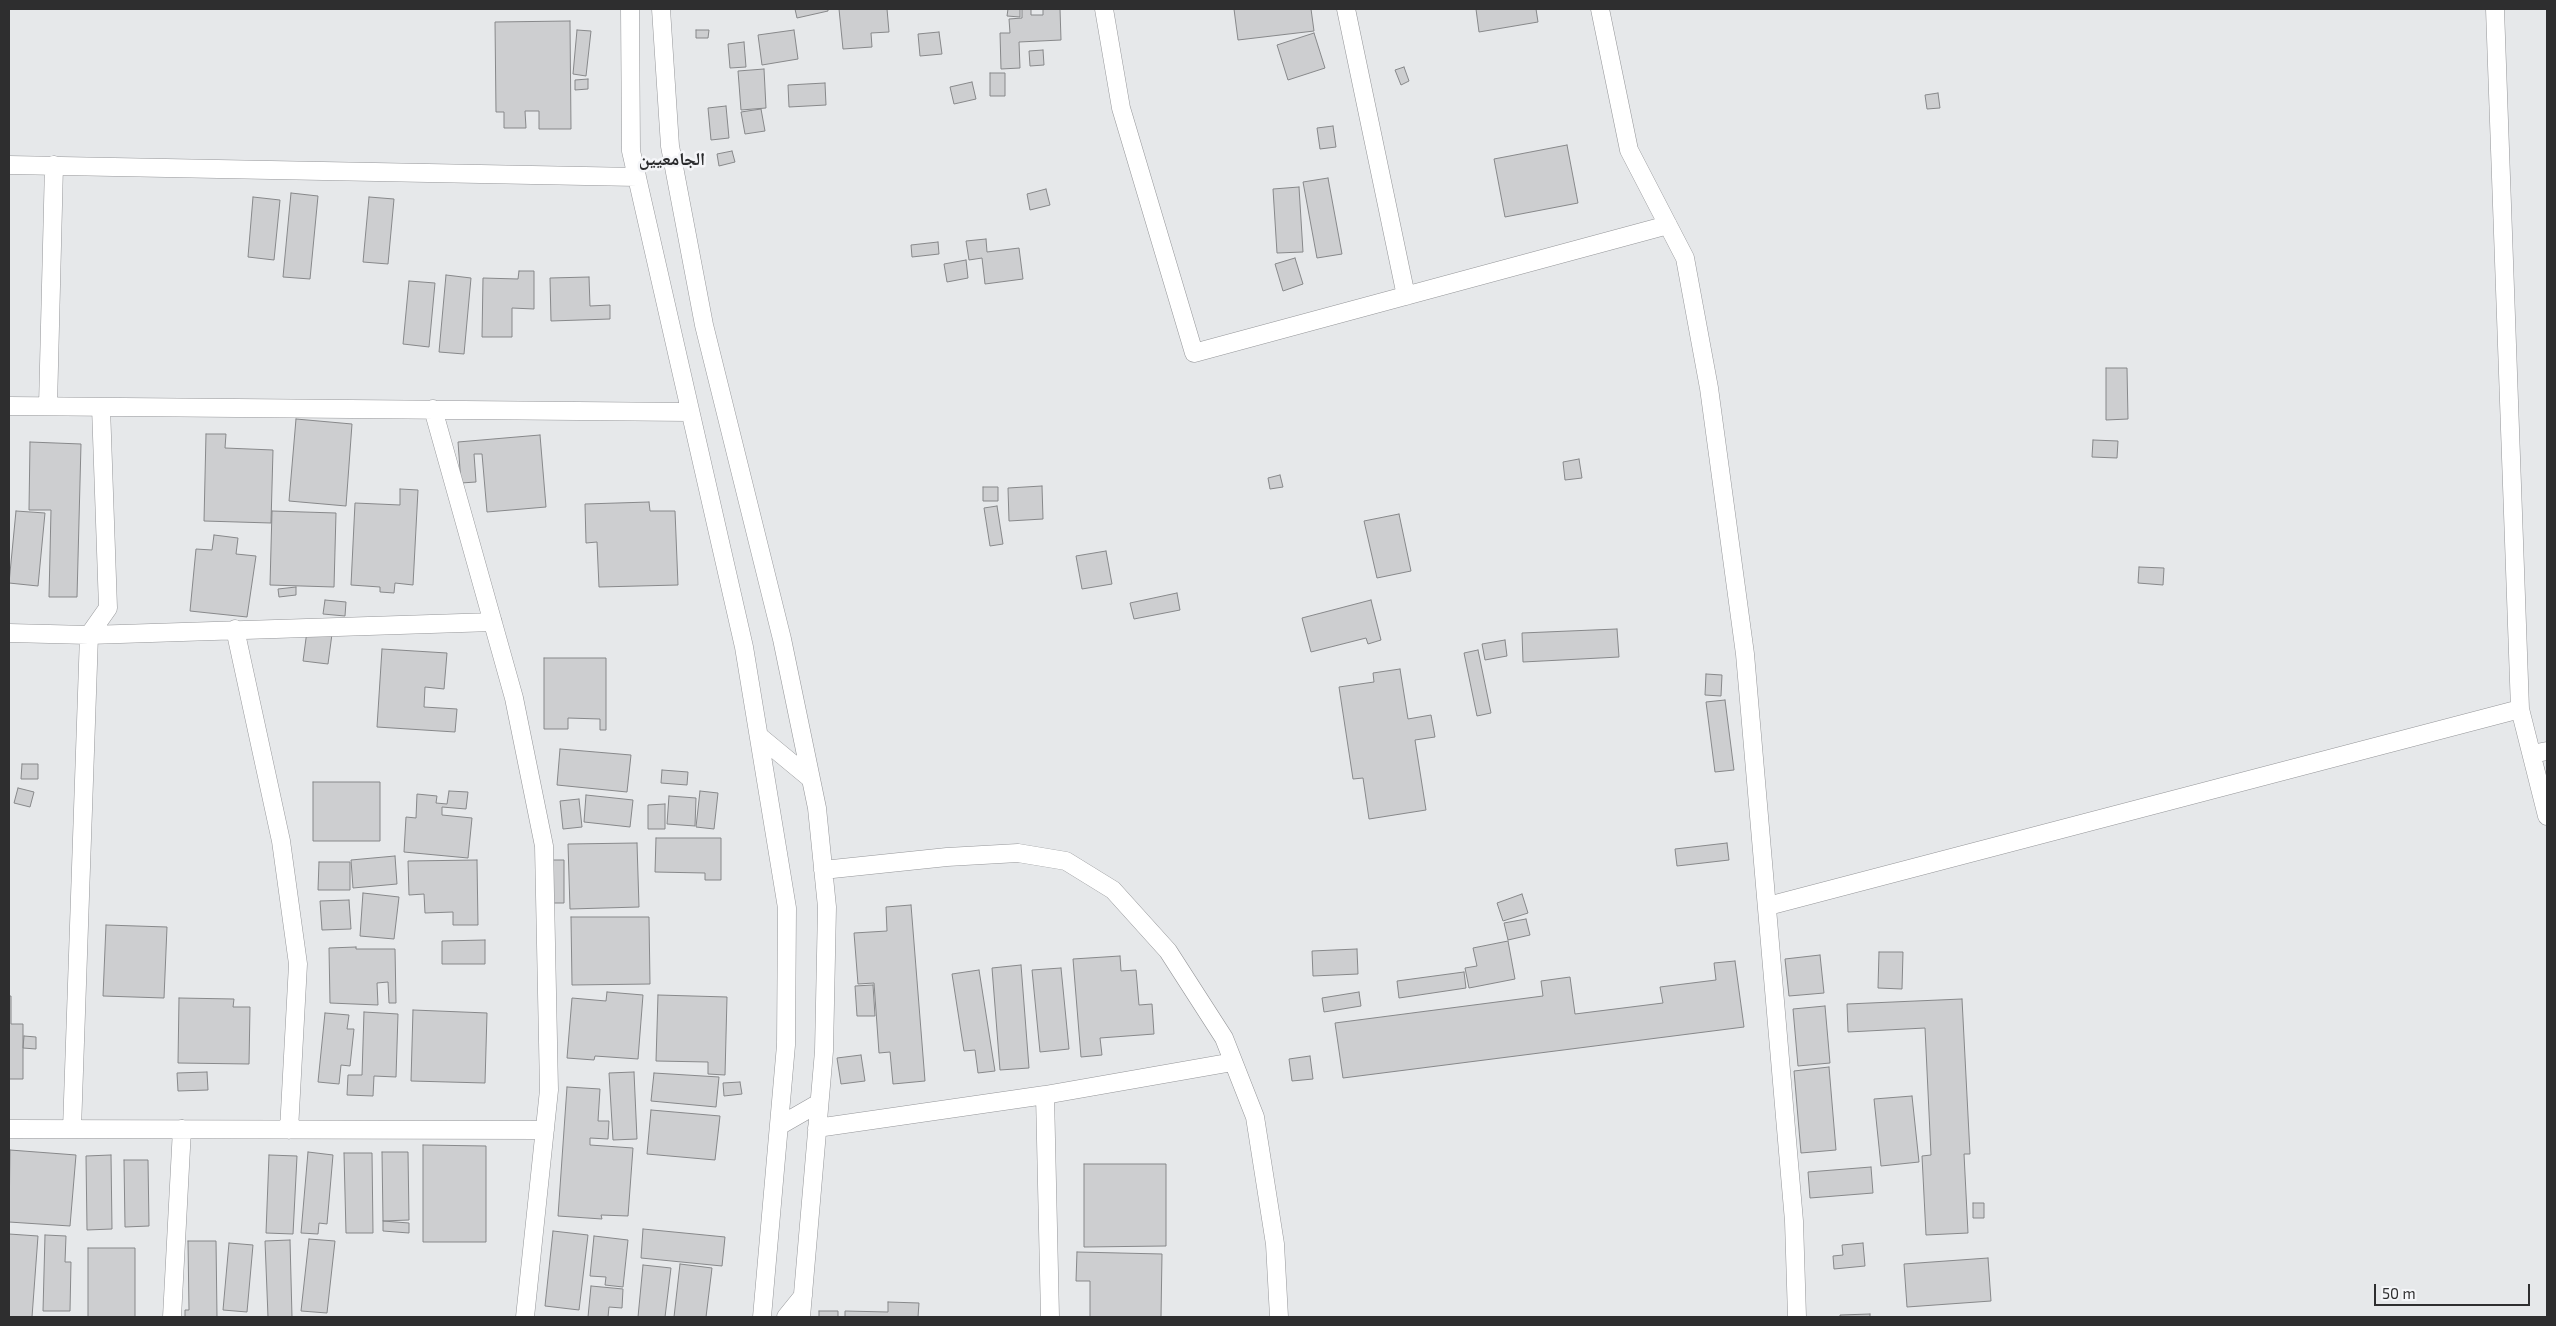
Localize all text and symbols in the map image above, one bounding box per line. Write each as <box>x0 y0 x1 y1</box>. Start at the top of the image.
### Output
district label: الجامعيين <box>639 148 705 170</box>
scale bar <box>2376 1274 2532 1306</box>
text: 50 m <box>2382 1284 2416 1302</box>

